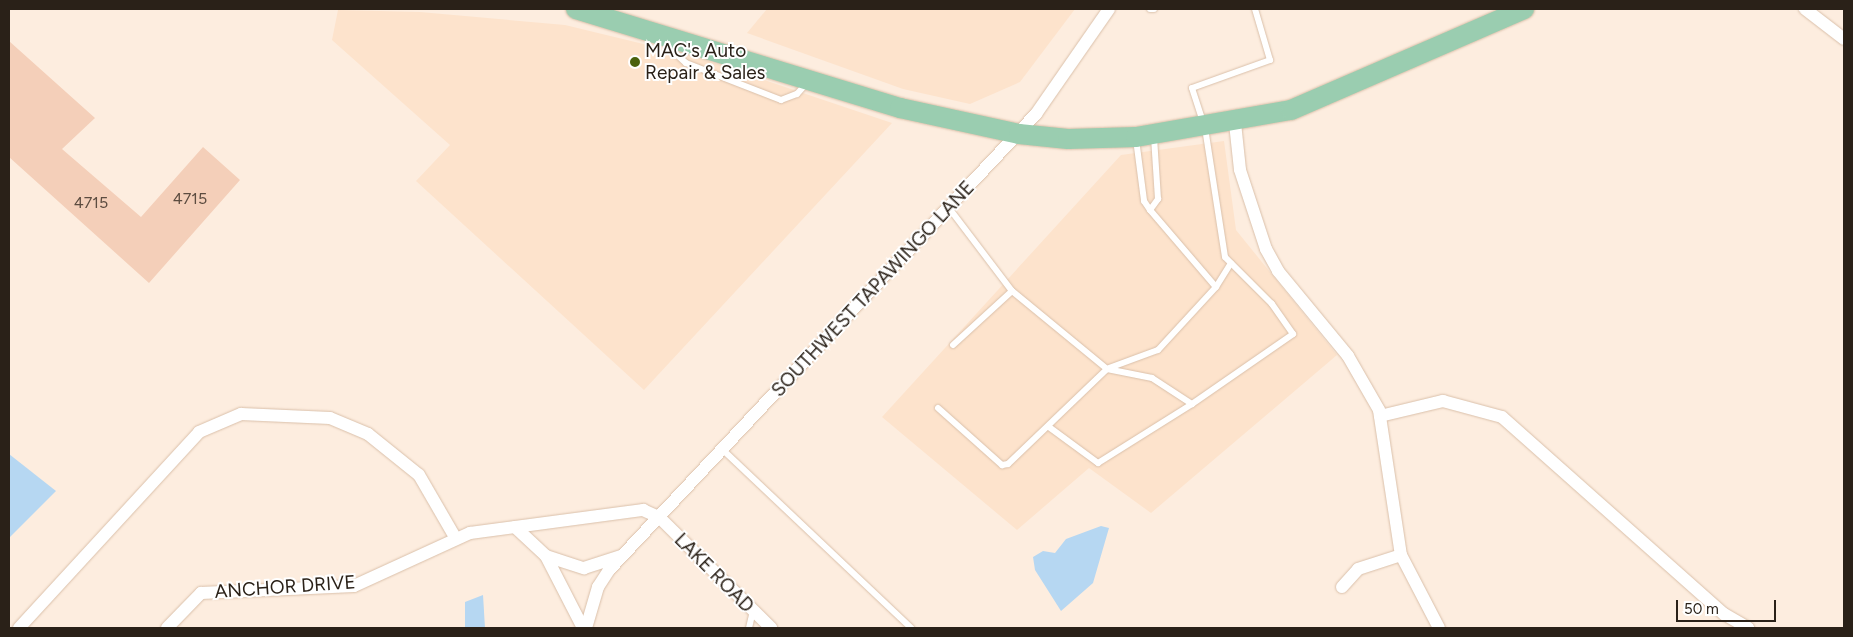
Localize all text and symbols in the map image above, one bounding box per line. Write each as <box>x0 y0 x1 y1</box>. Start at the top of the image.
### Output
place label: MAC's Auto Repair & Sales <box>645 40 765 84</box>
marker: MAC's Auto Repair & Sales <box>629 56 641 68</box>
street label: SOUTHWEST TAPAWINGO LANE <box>767 176 979 402</box>
house number: 4715 <box>173 189 207 209</box>
house number: 4715 <box>74 193 108 213</box>
street label: LAKE ROAD <box>670 529 758 617</box>
street label: ANCHOR DRIVE <box>214 571 356 603</box>
scale bar <box>1678 590 1778 622</box>
text: 50 m <box>1684 600 1719 618</box>

